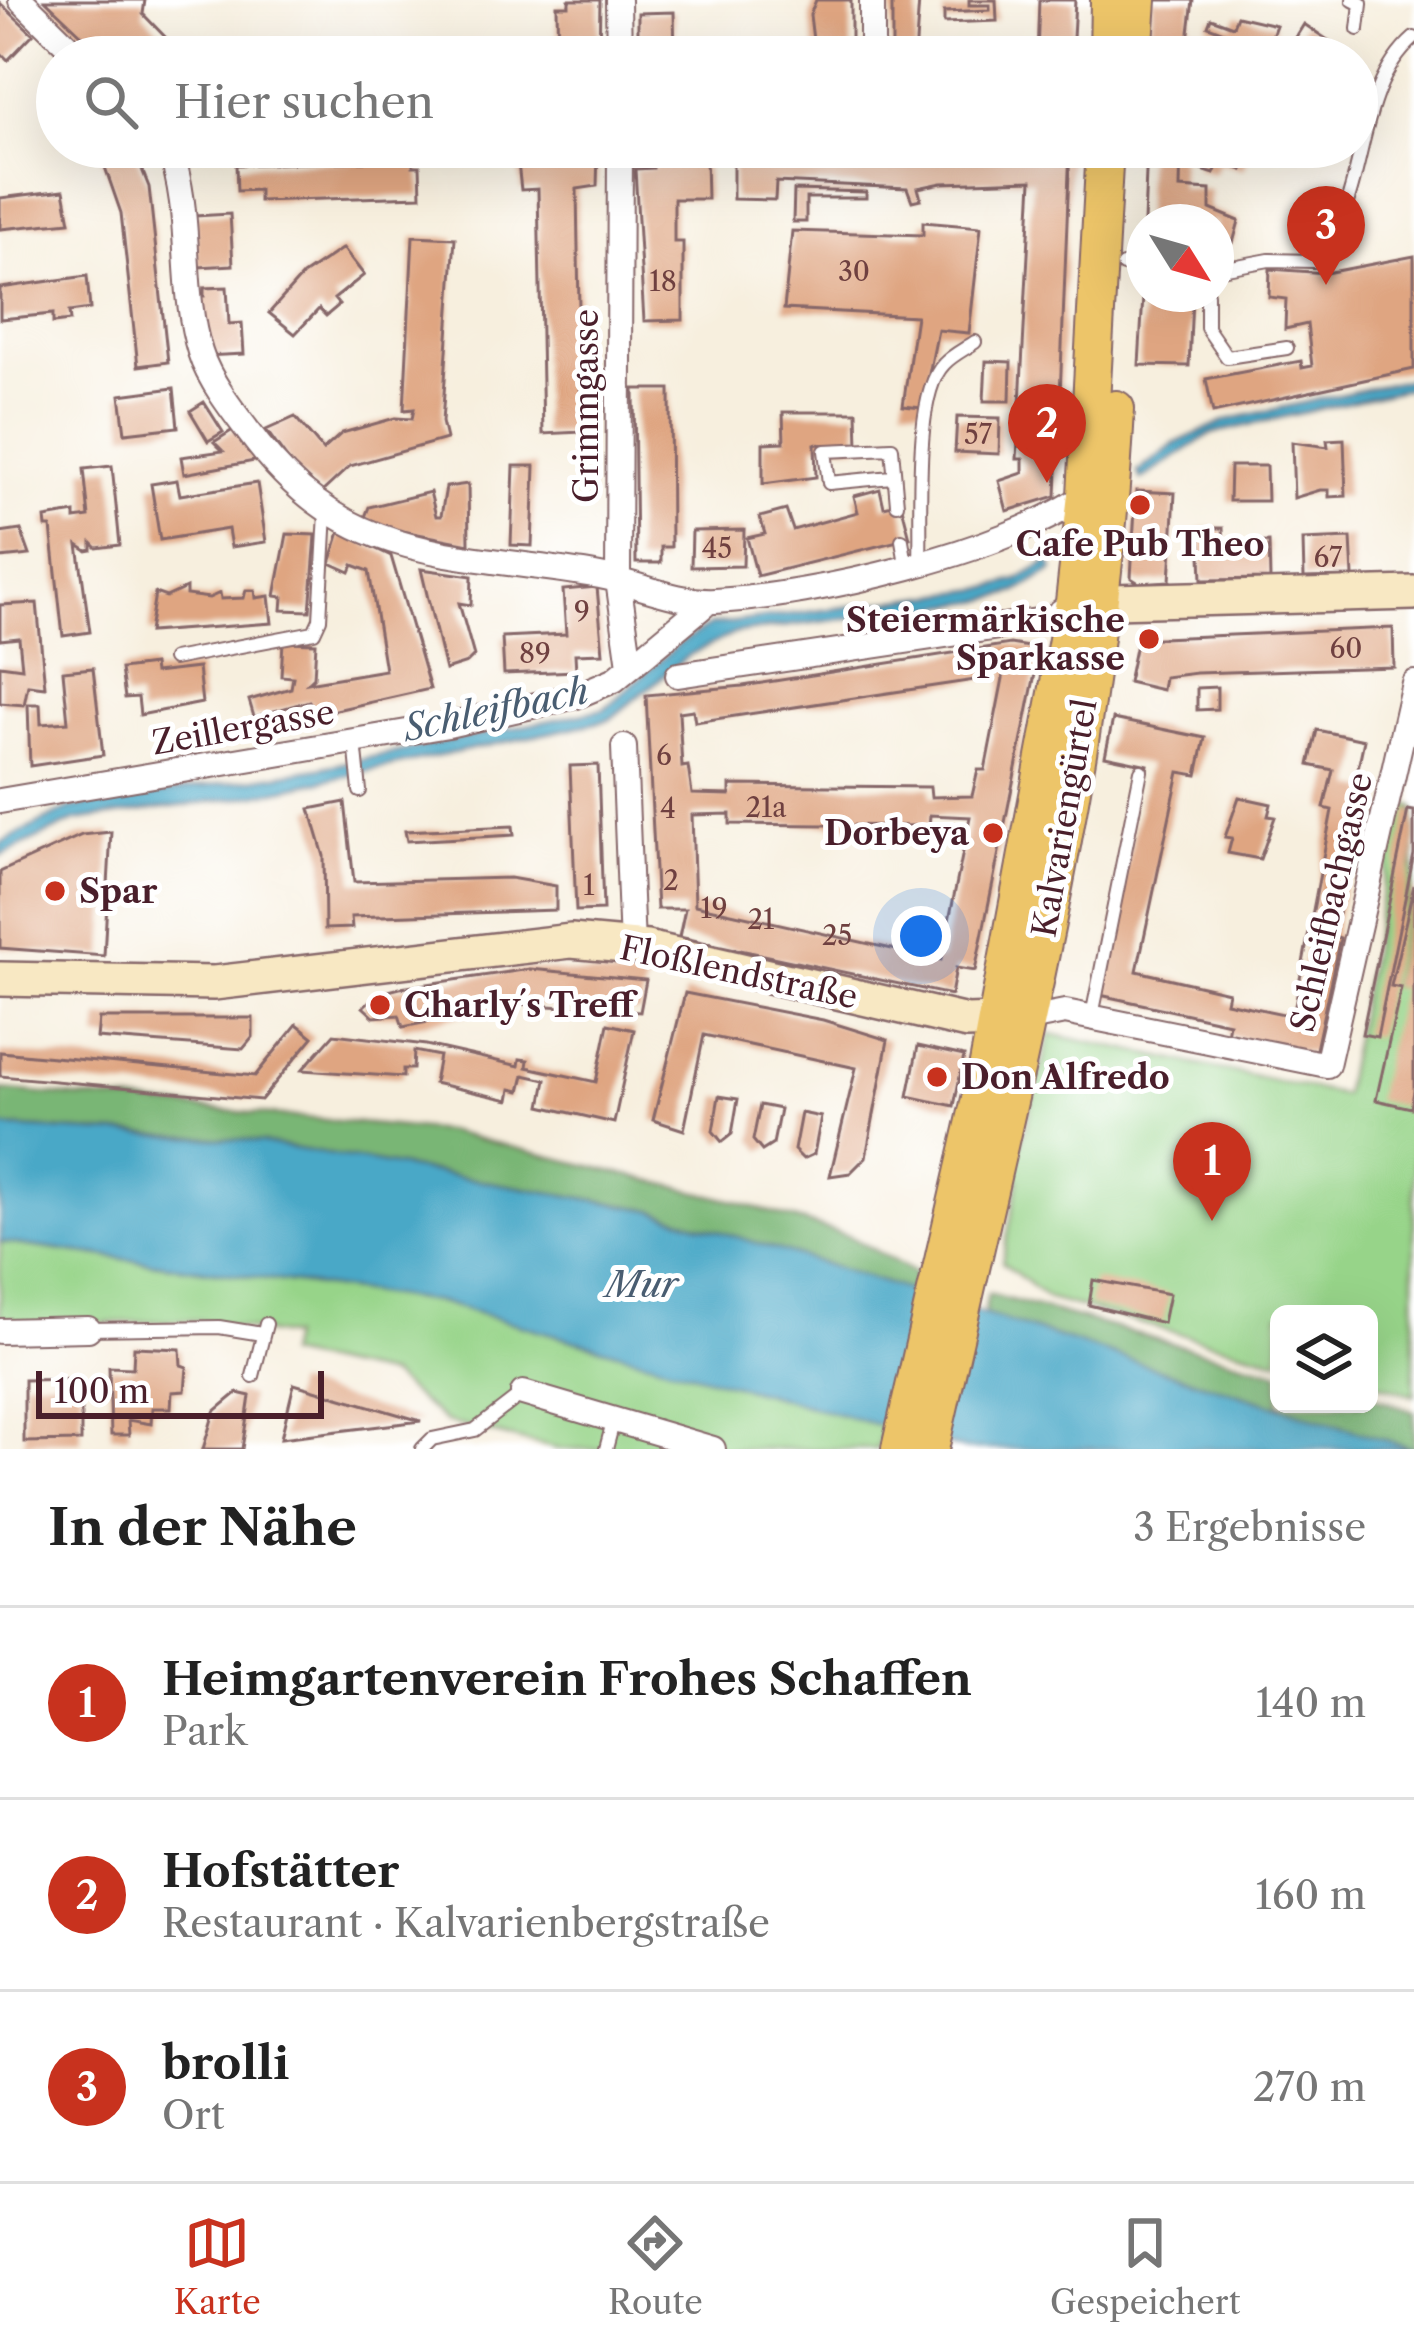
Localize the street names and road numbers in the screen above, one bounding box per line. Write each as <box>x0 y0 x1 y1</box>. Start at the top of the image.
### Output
street label: Grimmgasse <box>566 309 607 503</box>
street label: Zeillergasse <box>149 691 338 764</box>
street label: Kalvariengürtel <box>1023 696 1106 940</box>
street label: Schleifbachgasse <box>1282 769 1381 1036</box>
street label: Floßlendstraße <box>616 927 861 1018</box>

